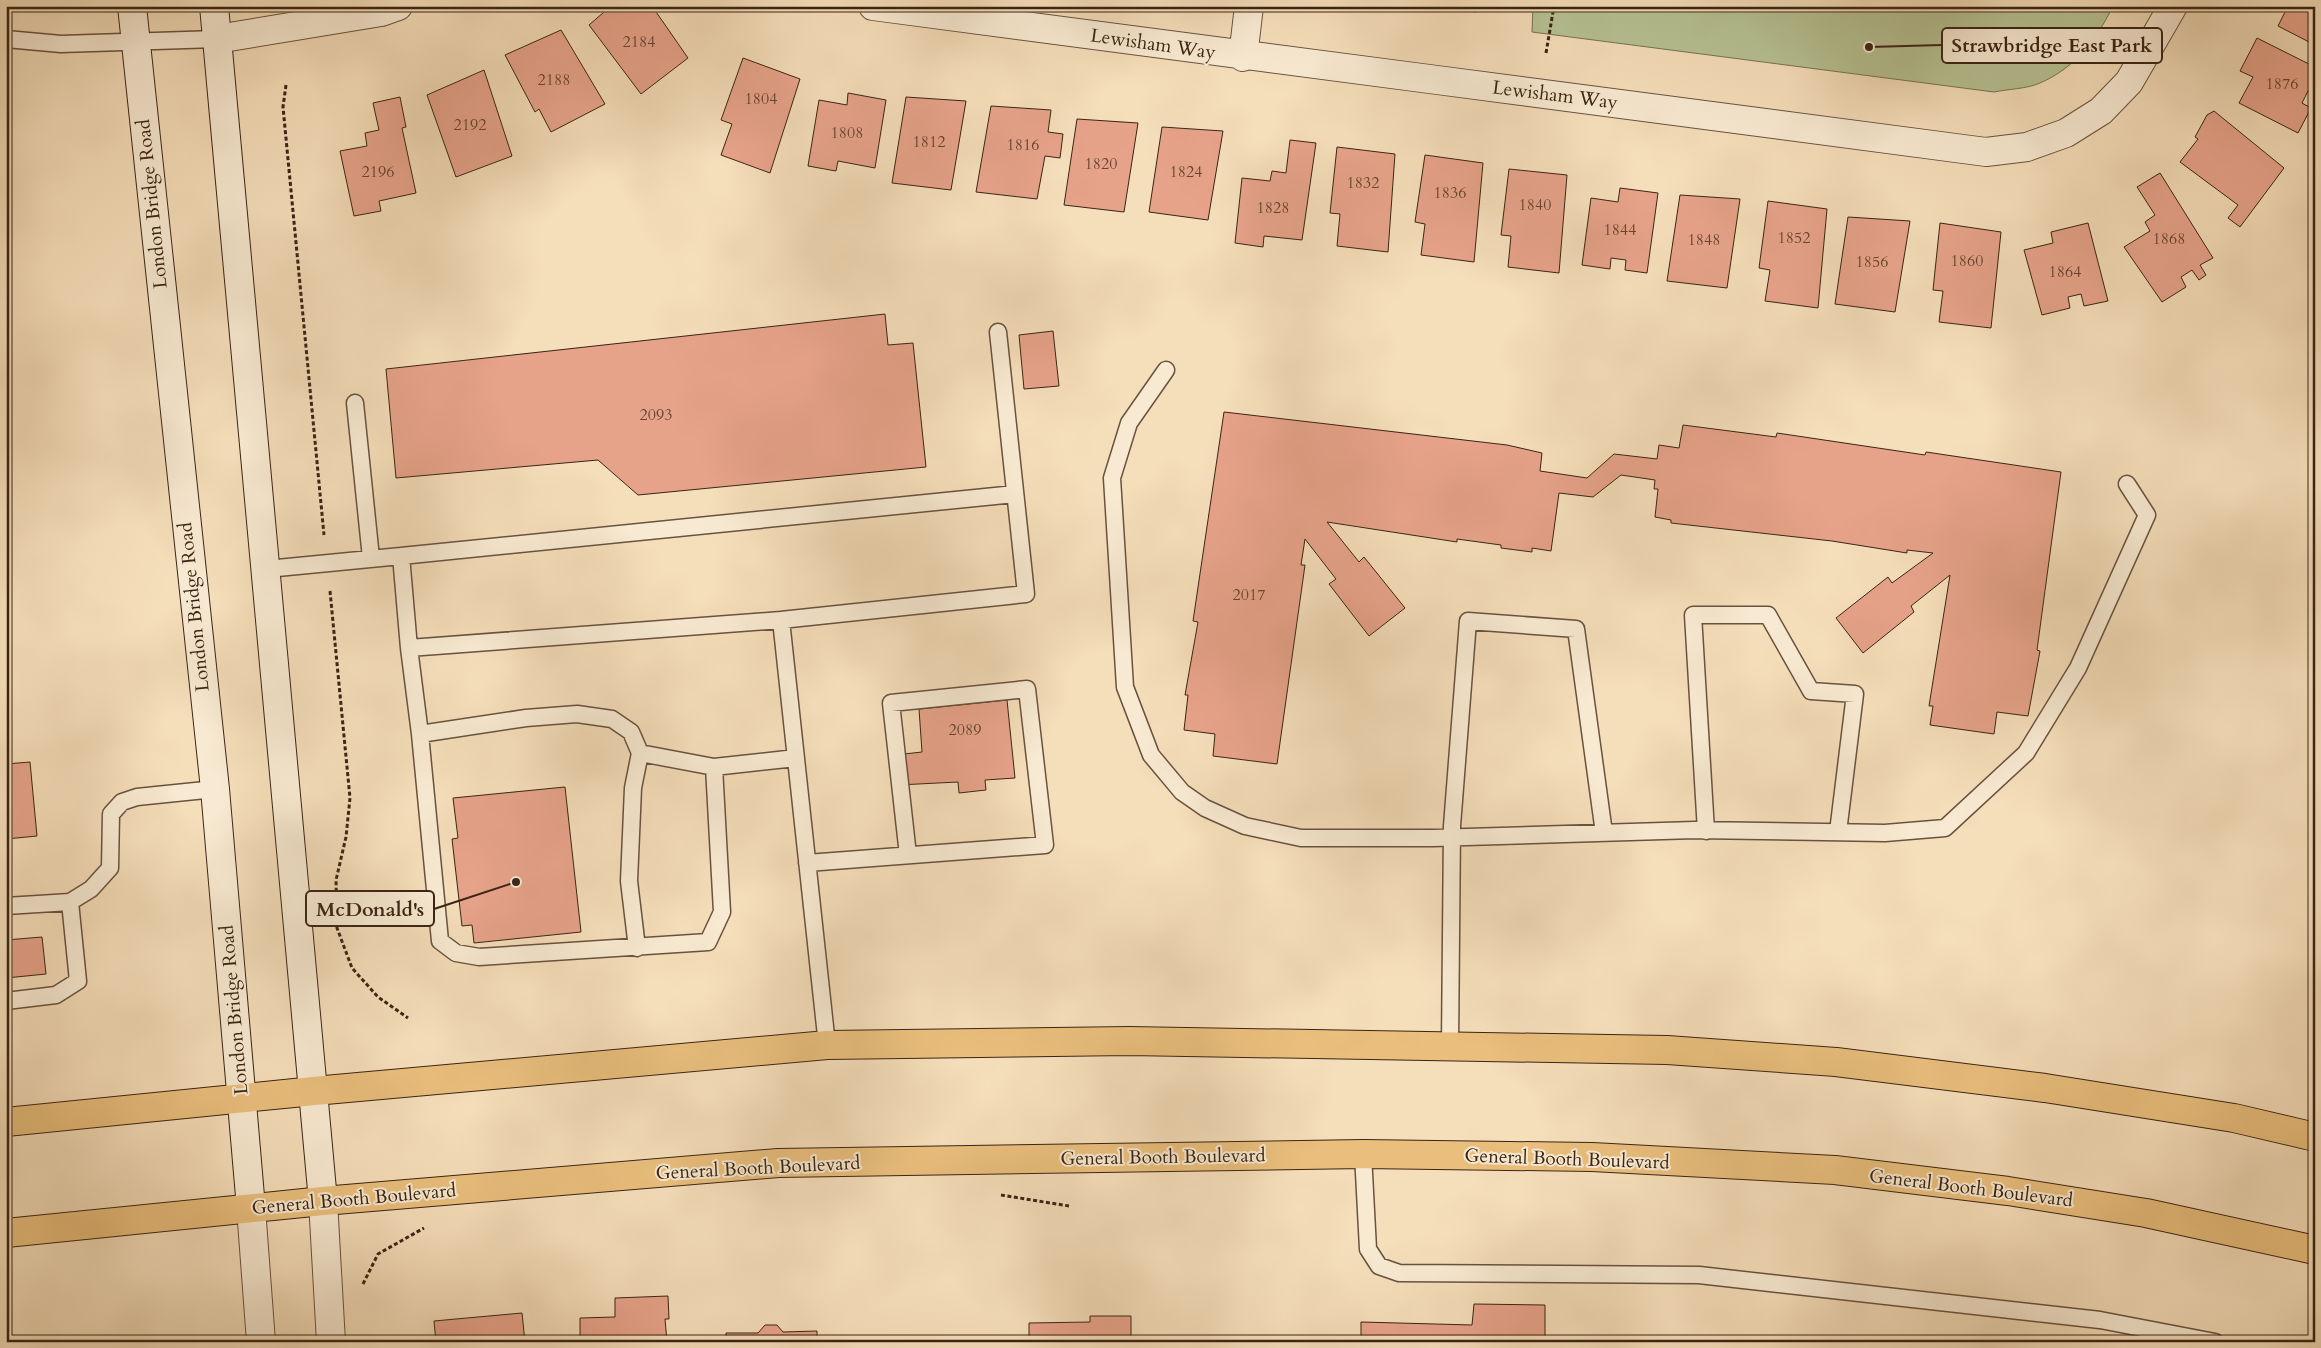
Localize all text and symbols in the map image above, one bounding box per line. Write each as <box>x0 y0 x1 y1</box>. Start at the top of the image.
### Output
street label: Lewisham Way <box>1089 22 1217 66</box>
callout: Strawbridge East Park <box>1942 28 2162 63</box>
house number: 2184 <box>623 31 655 53</box>
text: Strawbridge East Park <box>1952 32 2153 59</box>
house number: 2188 <box>538 69 570 91</box>
house number: 1876 <box>2266 73 2298 95</box>
street label: Lewisham Way <box>1491 74 1619 116</box>
house number: 1804 <box>745 88 777 110</box>
house number: 2192 <box>454 114 486 136</box>
street label: London Bridge Road <box>130 118 174 290</box>
house number: 1808 <box>831 122 863 144</box>
house number: 1812 <box>913 131 945 153</box>
house number: 1816 <box>1007 134 1039 156</box>
house number: 1820 <box>1085 153 1117 175</box>
house number: 2196 <box>362 161 394 183</box>
house number: 1824 <box>1170 161 1202 183</box>
house number: 1832 <box>1347 172 1379 194</box>
house number: 1836 <box>1434 182 1466 204</box>
house number: 1840 <box>1519 194 1551 216</box>
house number: 1828 <box>1257 197 1289 219</box>
house number: 1844 <box>1604 219 1636 241</box>
house number: 1852 <box>1778 227 1810 249</box>
house number: 1868 <box>2153 228 2185 250</box>
house number: 1848 <box>1688 229 1720 251</box>
house number: 1860 <box>1951 250 1983 272</box>
house number: 1856 <box>1856 251 1888 273</box>
house number: 1864 <box>2049 261 2081 283</box>
house number: 2093 <box>640 404 672 426</box>
street label: London Bridge Road <box>172 521 216 693</box>
house number: 2017 <box>1233 584 1265 606</box>
house number: 2089 <box>949 719 981 741</box>
callout: McDonald's <box>306 891 434 926</box>
text: McDonald's <box>316 896 424 923</box>
street label: London Bridge Road <box>214 924 254 1096</box>
street label: General Booth Boulevard <box>1060 1142 1266 1172</box>
street label: General Booth Boulevard <box>1464 1142 1670 1176</box>
street label: General Booth Boulevard <box>655 1150 861 1186</box>
street label: General Booth Boulevard <box>1868 1163 2074 1213</box>
street label: General Booth Boulevard <box>251 1177 457 1221</box>

